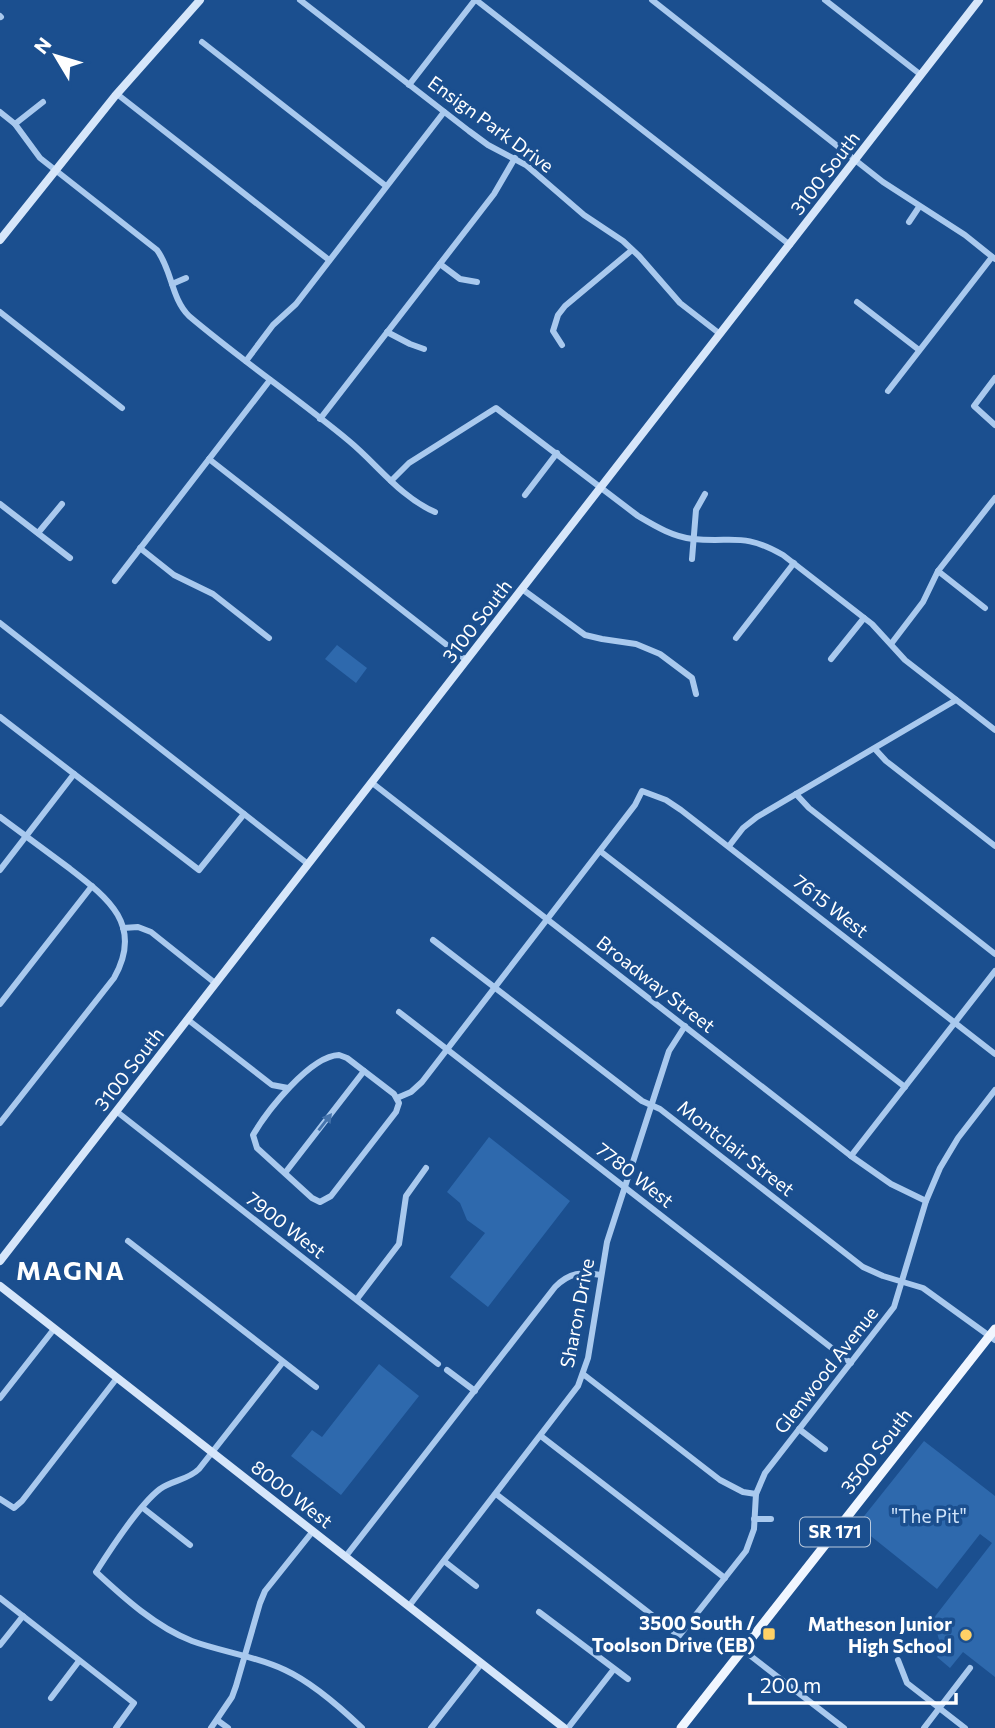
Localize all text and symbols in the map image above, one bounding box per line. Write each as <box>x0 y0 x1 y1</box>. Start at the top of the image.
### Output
north arrow <box>21 21 91 91</box>
text: N <box>29 33 56 58</box>
street label: Ensign Park Drive <box>424 70 559 177</box>
street label: 3100 South <box>785 127 864 219</box>
street label: 3100 South <box>437 575 516 667</box>
street label: 7615 West <box>789 869 873 942</box>
street label: Broadway Street <box>593 930 720 1037</box>
street label: 3100 South <box>89 1023 168 1115</box>
street label: Montclair Street <box>673 1095 800 1201</box>
one-way arrow <box>317 1113 331 1131</box>
street label: 7780 West <box>592 1137 679 1212</box>
street label: 7900 West <box>242 1186 331 1263</box>
district label: MAGNA <box>16 1254 126 1285</box>
street label: Sharon Drive <box>555 1256 598 1370</box>
street label: Glenwood Avenue <box>769 1302 882 1438</box>
street label: 3500 South <box>835 1403 916 1498</box>
street label: 8000 West <box>247 1455 338 1533</box>
park label: "The Pit" <box>891 1504 967 1527</box>
road number: SR 171 <box>800 1518 870 1546</box>
place label: 3500 South / Toolson Drive (EB) <box>592 1611 755 1656</box>
place label: Matheson Junior High School <box>808 1612 952 1657</box>
marker: 3500 South / Toolson Drive (EB) <box>761 1626 777 1642</box>
marker: Matheson Junior High School <box>958 1627 974 1643</box>
scale bar <box>750 1662 956 1706</box>
text: 200 m <box>760 1672 821 1697</box>

